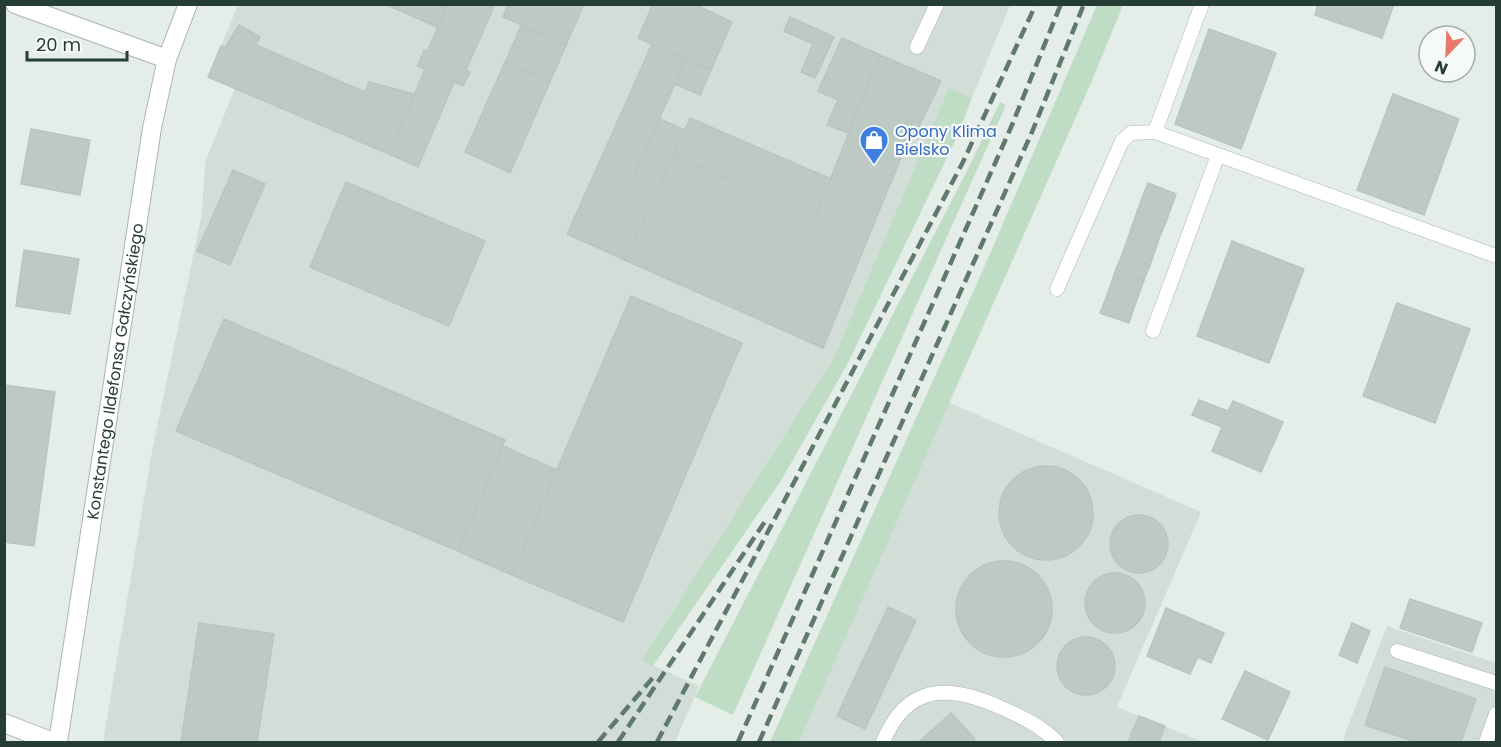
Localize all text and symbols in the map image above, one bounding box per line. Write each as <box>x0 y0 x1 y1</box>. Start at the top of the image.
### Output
scale bar <box>27 24 128 62</box>
north arrow <box>1417 24 1477 84</box>
text: 20 m <box>36 32 81 57</box>
text: N <box>1431 54 1451 80</box>
place label: Opony Klima Bielsko <box>895 120 997 161</box>
shop icon: Opony Klima Bielsko <box>858 124 890 166</box>
street label: Konstantego Ildefonsa Gałczyńskiego <box>81 222 149 521</box>

